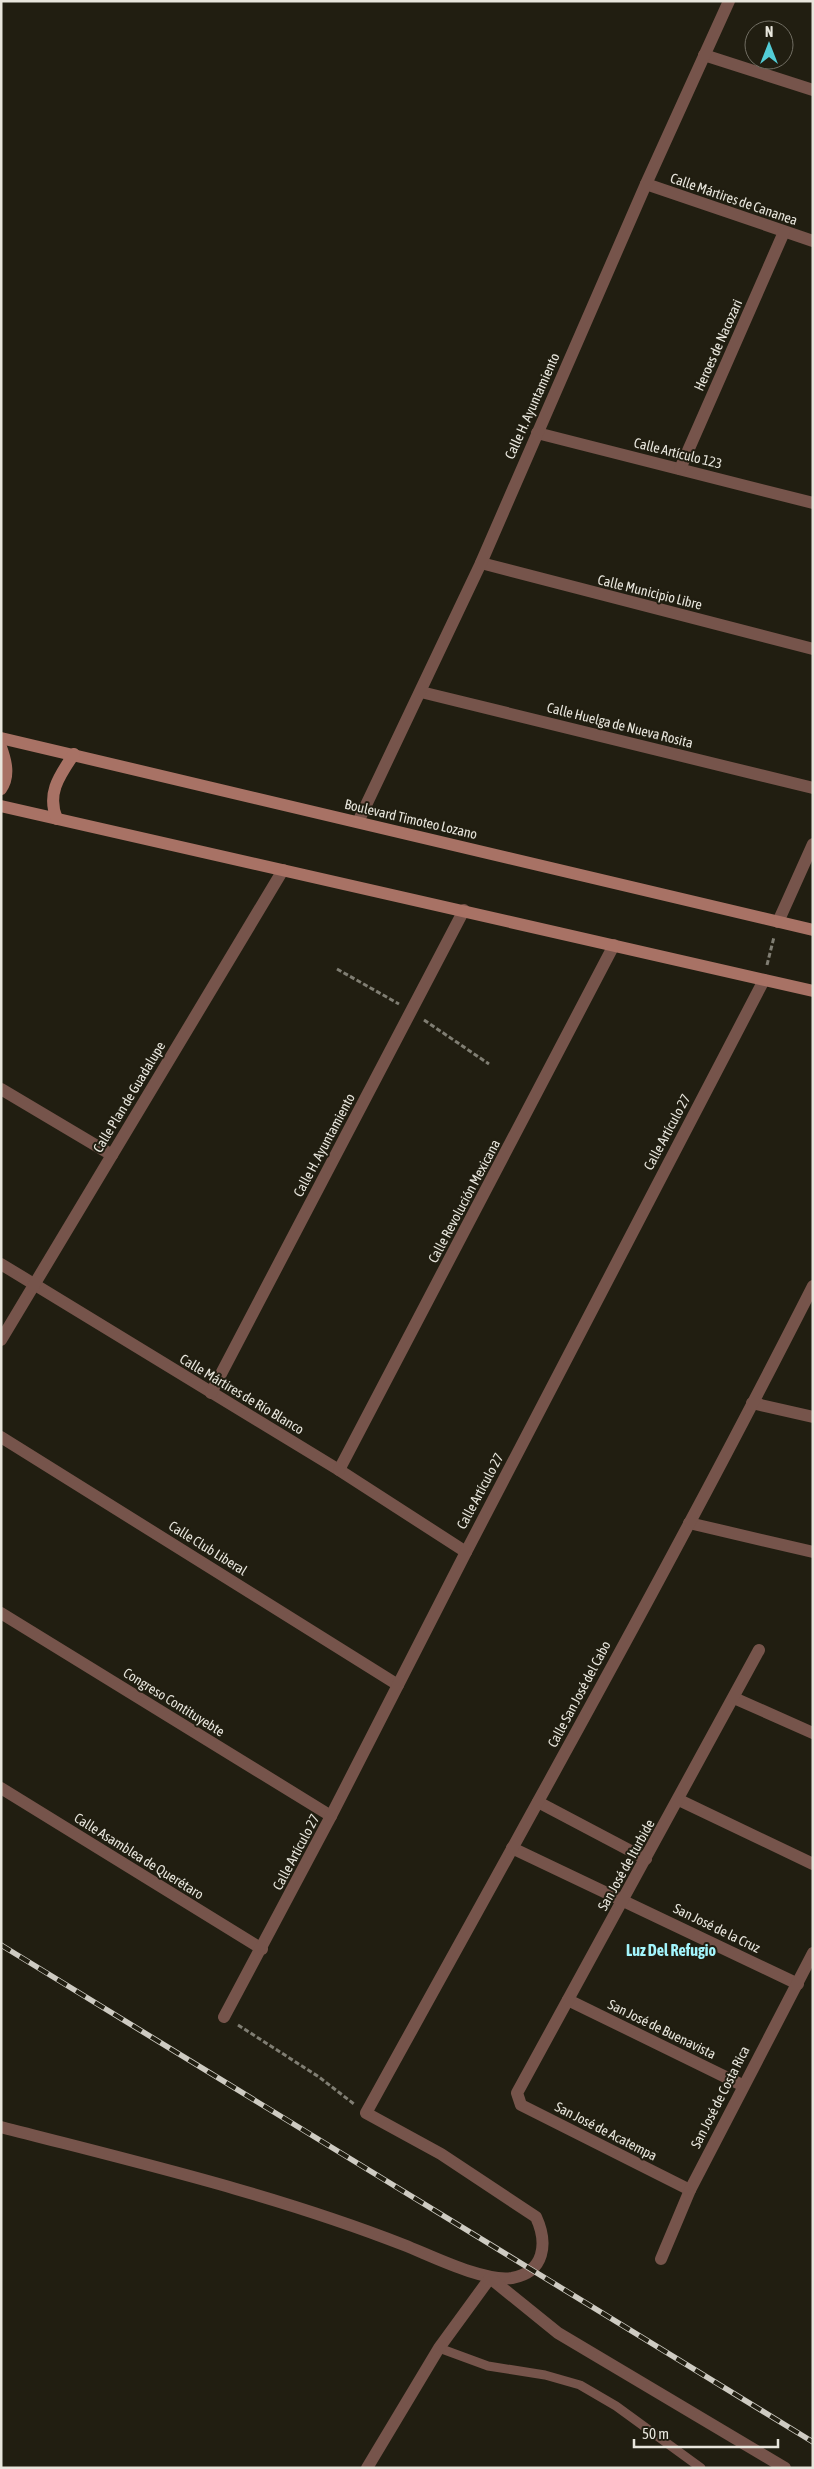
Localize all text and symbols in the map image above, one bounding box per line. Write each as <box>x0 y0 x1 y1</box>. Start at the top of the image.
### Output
north arrow <box>744 20 794 70</box>
text: N <box>765 24 773 40</box>
street label: Calle Mártires de Cananea <box>668 170 800 228</box>
street label: Heroes de Nacozari <box>691 297 745 393</box>
street label: Calle H. Ayuntamiento <box>501 350 563 462</box>
street label: Calle Artículo 123 <box>632 434 724 472</box>
street label: Calle Municipio Libre <box>596 571 704 613</box>
street label: Calle Huelga de Nueva Rosita <box>545 699 695 751</box>
street label: Boulevard Timoteo Lozano <box>343 796 479 842</box>
street label: Calle Plan de Guadalupe <box>90 1039 168 1155</box>
street label: Calle H. Ayuntamiento <box>290 1091 358 1199</box>
street label: Calle Artículo 27 <box>640 1091 694 1173</box>
street label: Calle Revolución Mexicana <box>425 1137 503 1265</box>
street label: Calle Mártires de Río Blanco <box>177 1351 307 1437</box>
street label: Calle Artículo 27 <box>453 1450 507 1532</box>
street label: Calle Club Liberal <box>166 1518 250 1579</box>
street label: Calle San José del Cabo <box>544 1638 614 1750</box>
street label: Congreso Contituyebte <box>120 1664 228 1740</box>
street label: Calle Asamblea de Querétaro <box>71 1810 207 1902</box>
street label: Calle Artículo 27 <box>269 1811 323 1893</box>
street label: San José de Iturbide <box>594 1817 658 1913</box>
street label: San José de la Cruz <box>671 1900 763 1956</box>
district label: Luz Del Refugio <box>626 1941 716 1959</box>
street label: San José de Buenavista <box>606 1996 718 2062</box>
street label: San José de Costa Rica <box>687 2043 753 2151</box>
street label: San José de Acatempa <box>552 2098 660 2164</box>
scale bar <box>634 2416 778 2448</box>
text: 50 m <box>642 2425 669 2442</box>

